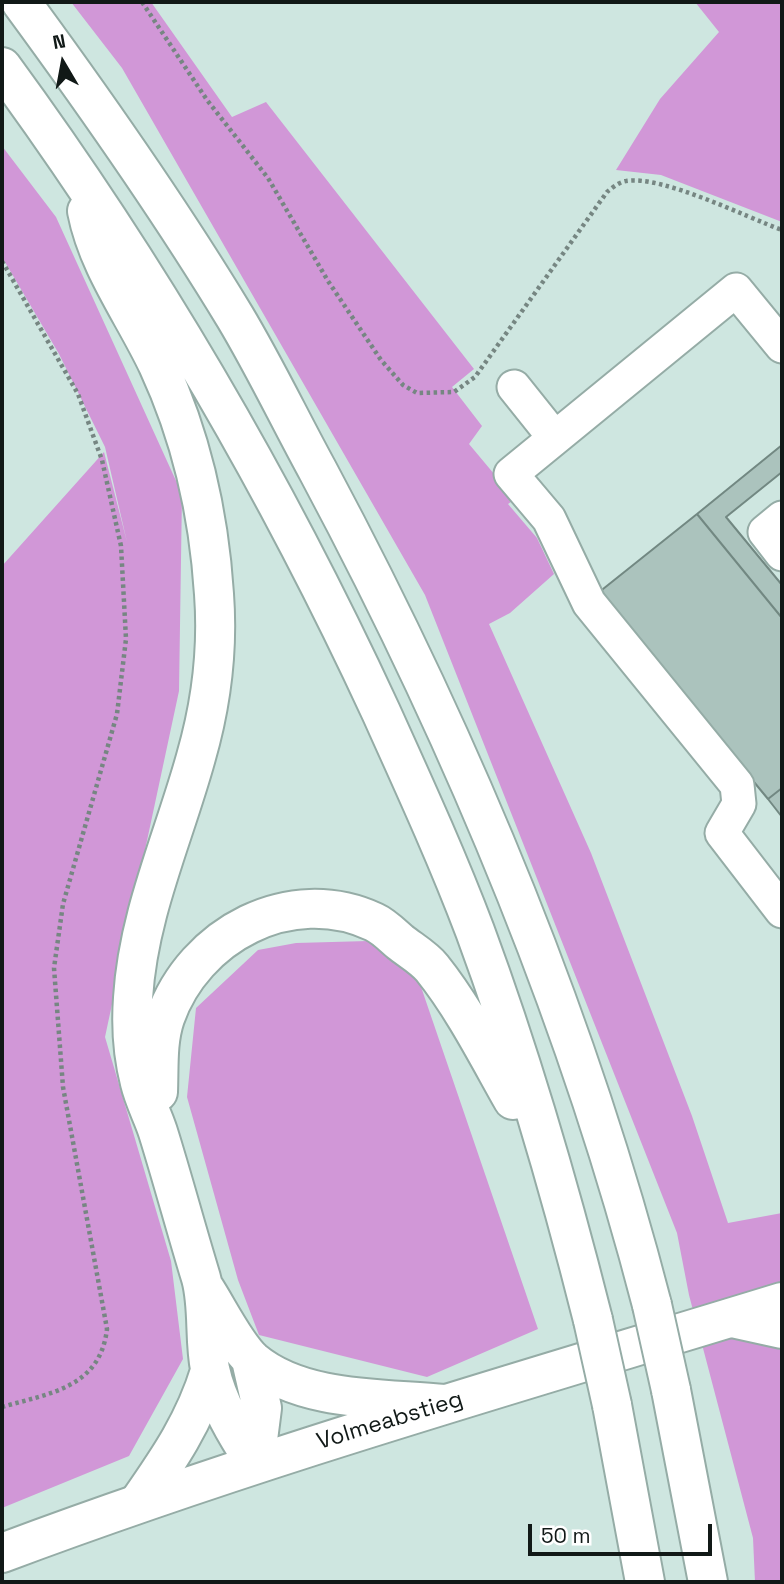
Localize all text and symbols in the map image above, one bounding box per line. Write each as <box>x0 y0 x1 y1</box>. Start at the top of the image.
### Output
north arrow <box>28 28 98 98</box>
text: N <box>51 28 68 55</box>
street label: Volmeabstieg <box>314 1386 466 1456</box>
scale bar <box>532 1510 716 1554</box>
text: 50 m <box>541 1522 591 1549</box>

